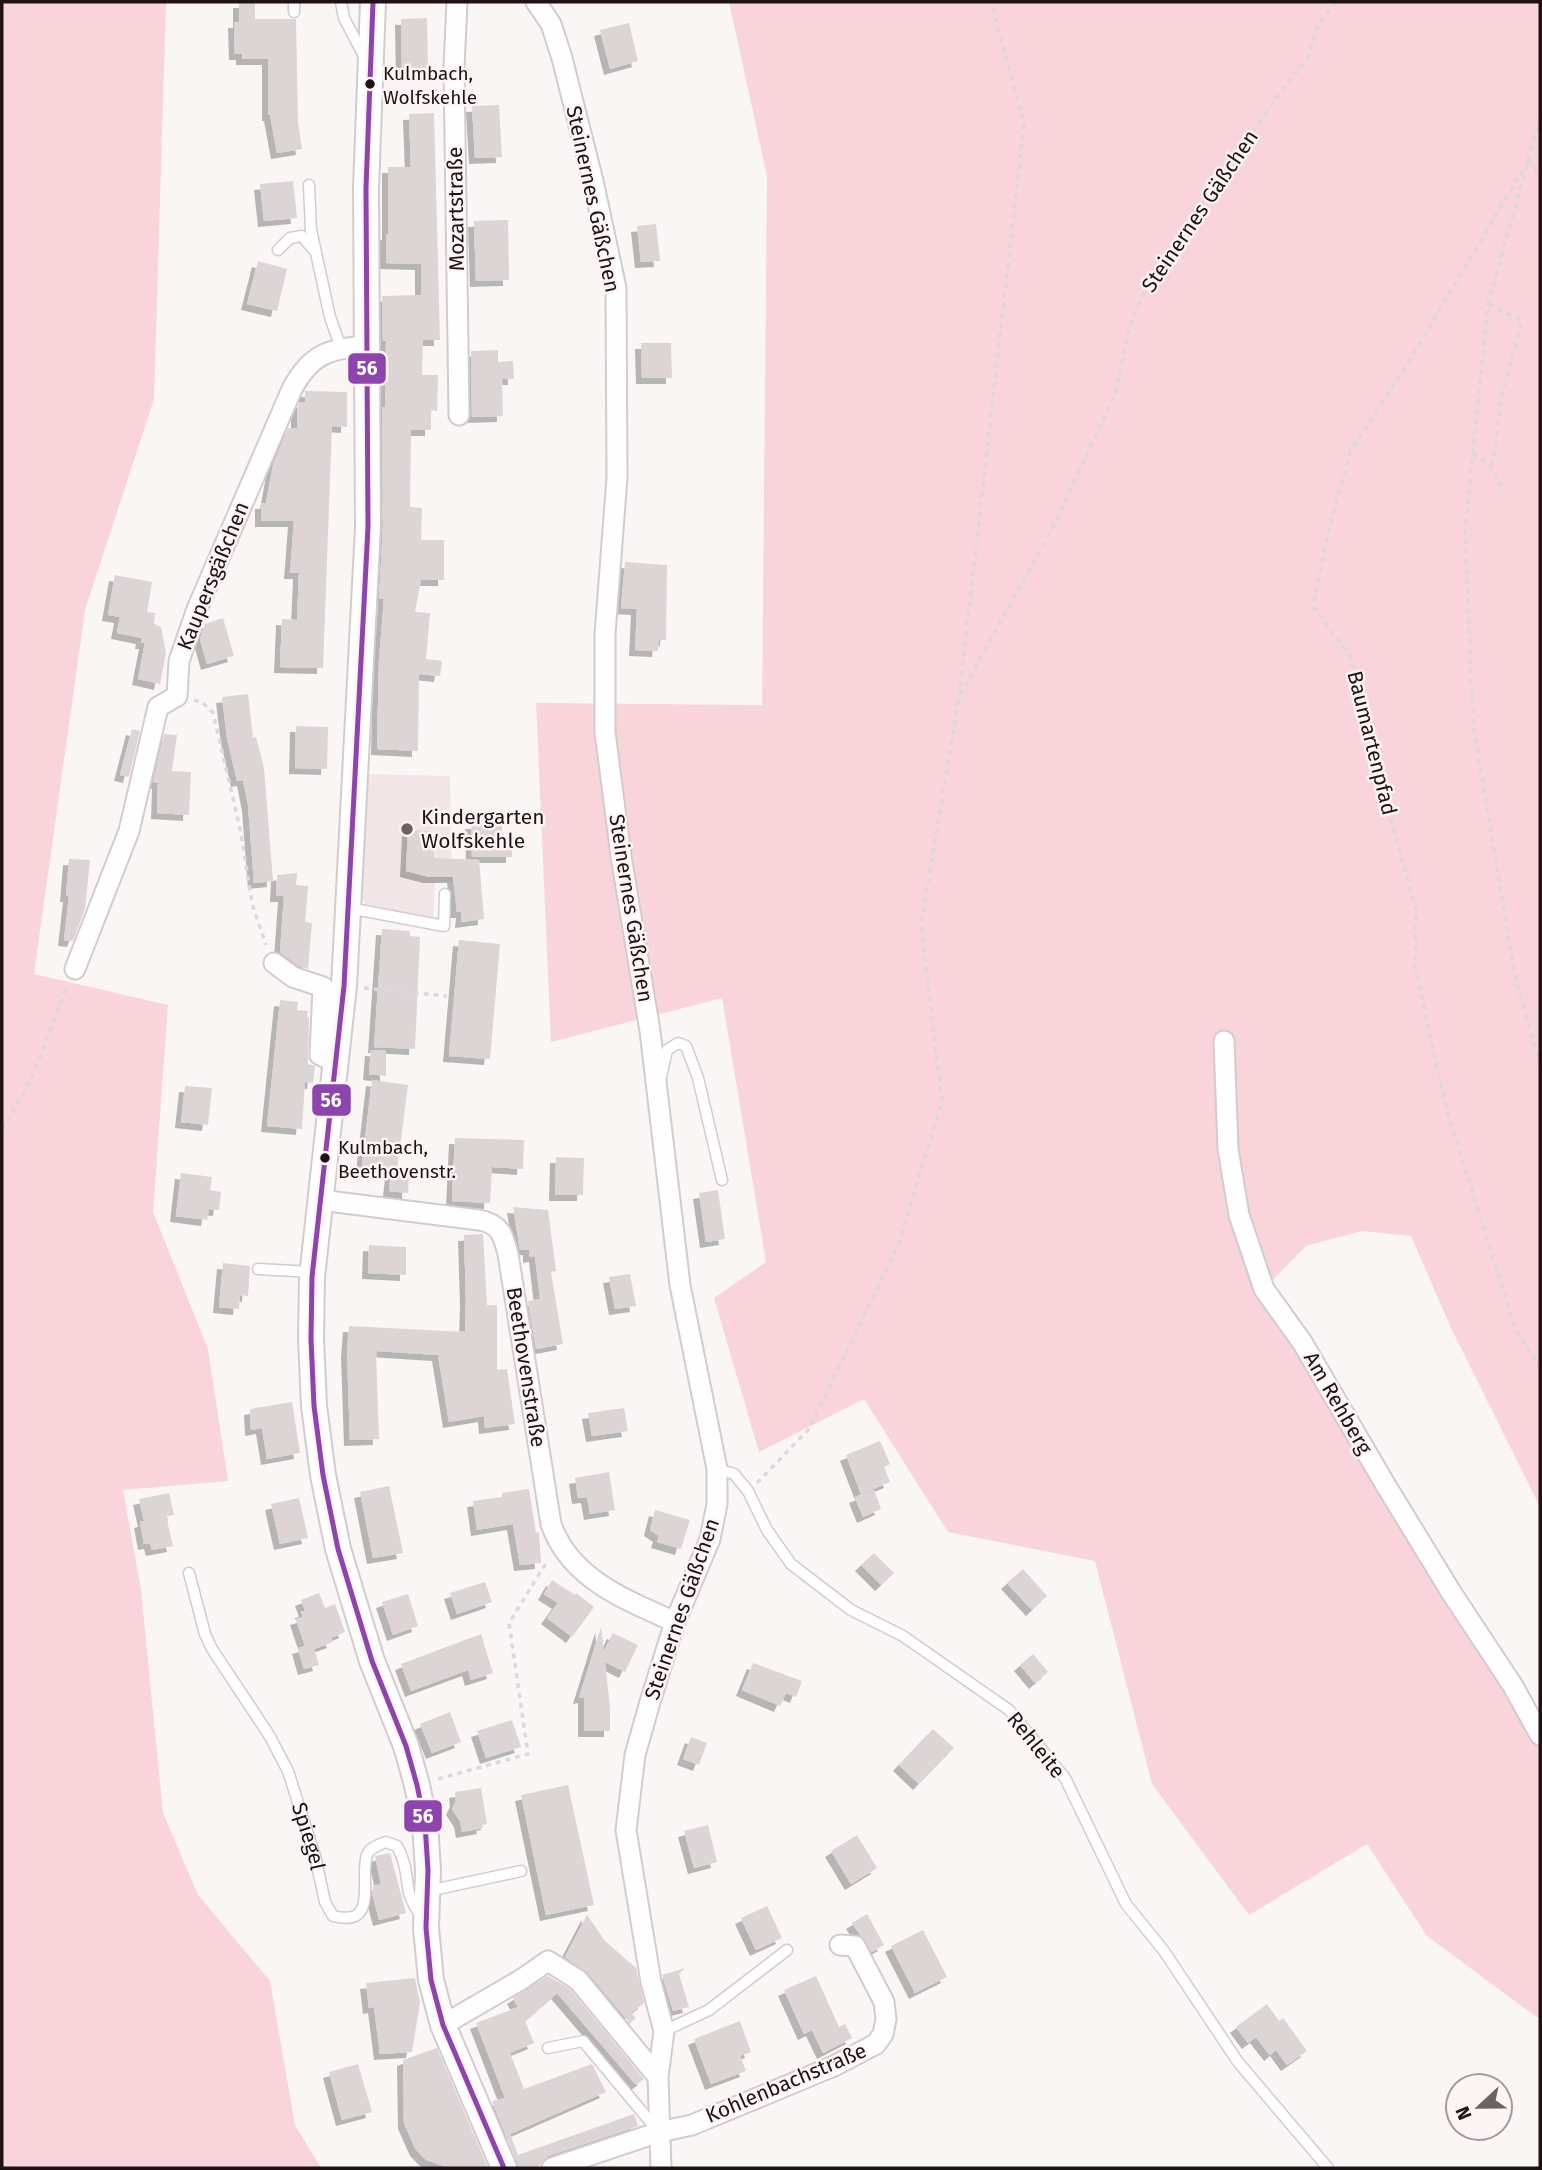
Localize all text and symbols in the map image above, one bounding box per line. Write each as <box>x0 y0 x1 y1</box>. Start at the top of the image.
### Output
place label: Kulmbach, Wolfskehle <box>383 62 477 109</box>
marker: Kulmbach, Wolfskehle <box>363 77 377 91</box>
street label: Steinernes Gäßchen <box>561 103 625 295</box>
street label: Steinernes Gäßchen <box>1136 125 1264 297</box>
street label: Mozartstraße <box>442 147 470 271</box>
line badge: 56 <box>347 352 387 385</box>
text: 56 <box>357 357 378 380</box>
street label: Kaupersgäßchen <box>171 498 255 654</box>
street label: Baumartenpfad <box>1341 668 1403 818</box>
place label: Kindergarten Wolfskehle <box>421 804 544 854</box>
street label: Steinernes Gäßchen <box>603 812 659 1004</box>
marker: Kindergarten Wolfskehle <box>399 821 415 837</box>
line badge: 56 <box>311 1083 352 1117</box>
text: 56 <box>321 1089 342 1112</box>
place label: Kulmbach, Beethovenstr. <box>338 1136 456 1183</box>
marker: Kulmbach, Beethovenstr. <box>318 1151 332 1165</box>
street label: Beethovenstraße <box>501 1285 551 1449</box>
street label: Am Rehberg <box>1298 1347 1378 1459</box>
street label: Steinernes Gäßchen <box>639 1515 725 1703</box>
street label: Rehleite <box>1001 1706 1071 1784</box>
street label: Spiegel <box>286 1799 331 1873</box>
line badge: 56 <box>403 1799 443 1833</box>
text: 56 <box>413 1805 434 1828</box>
street label: Kohlenbachstraße <box>701 2037 871 2129</box>
north arrow <box>1444 2072 1514 2142</box>
text: N <box>1451 2103 1477 2123</box>

